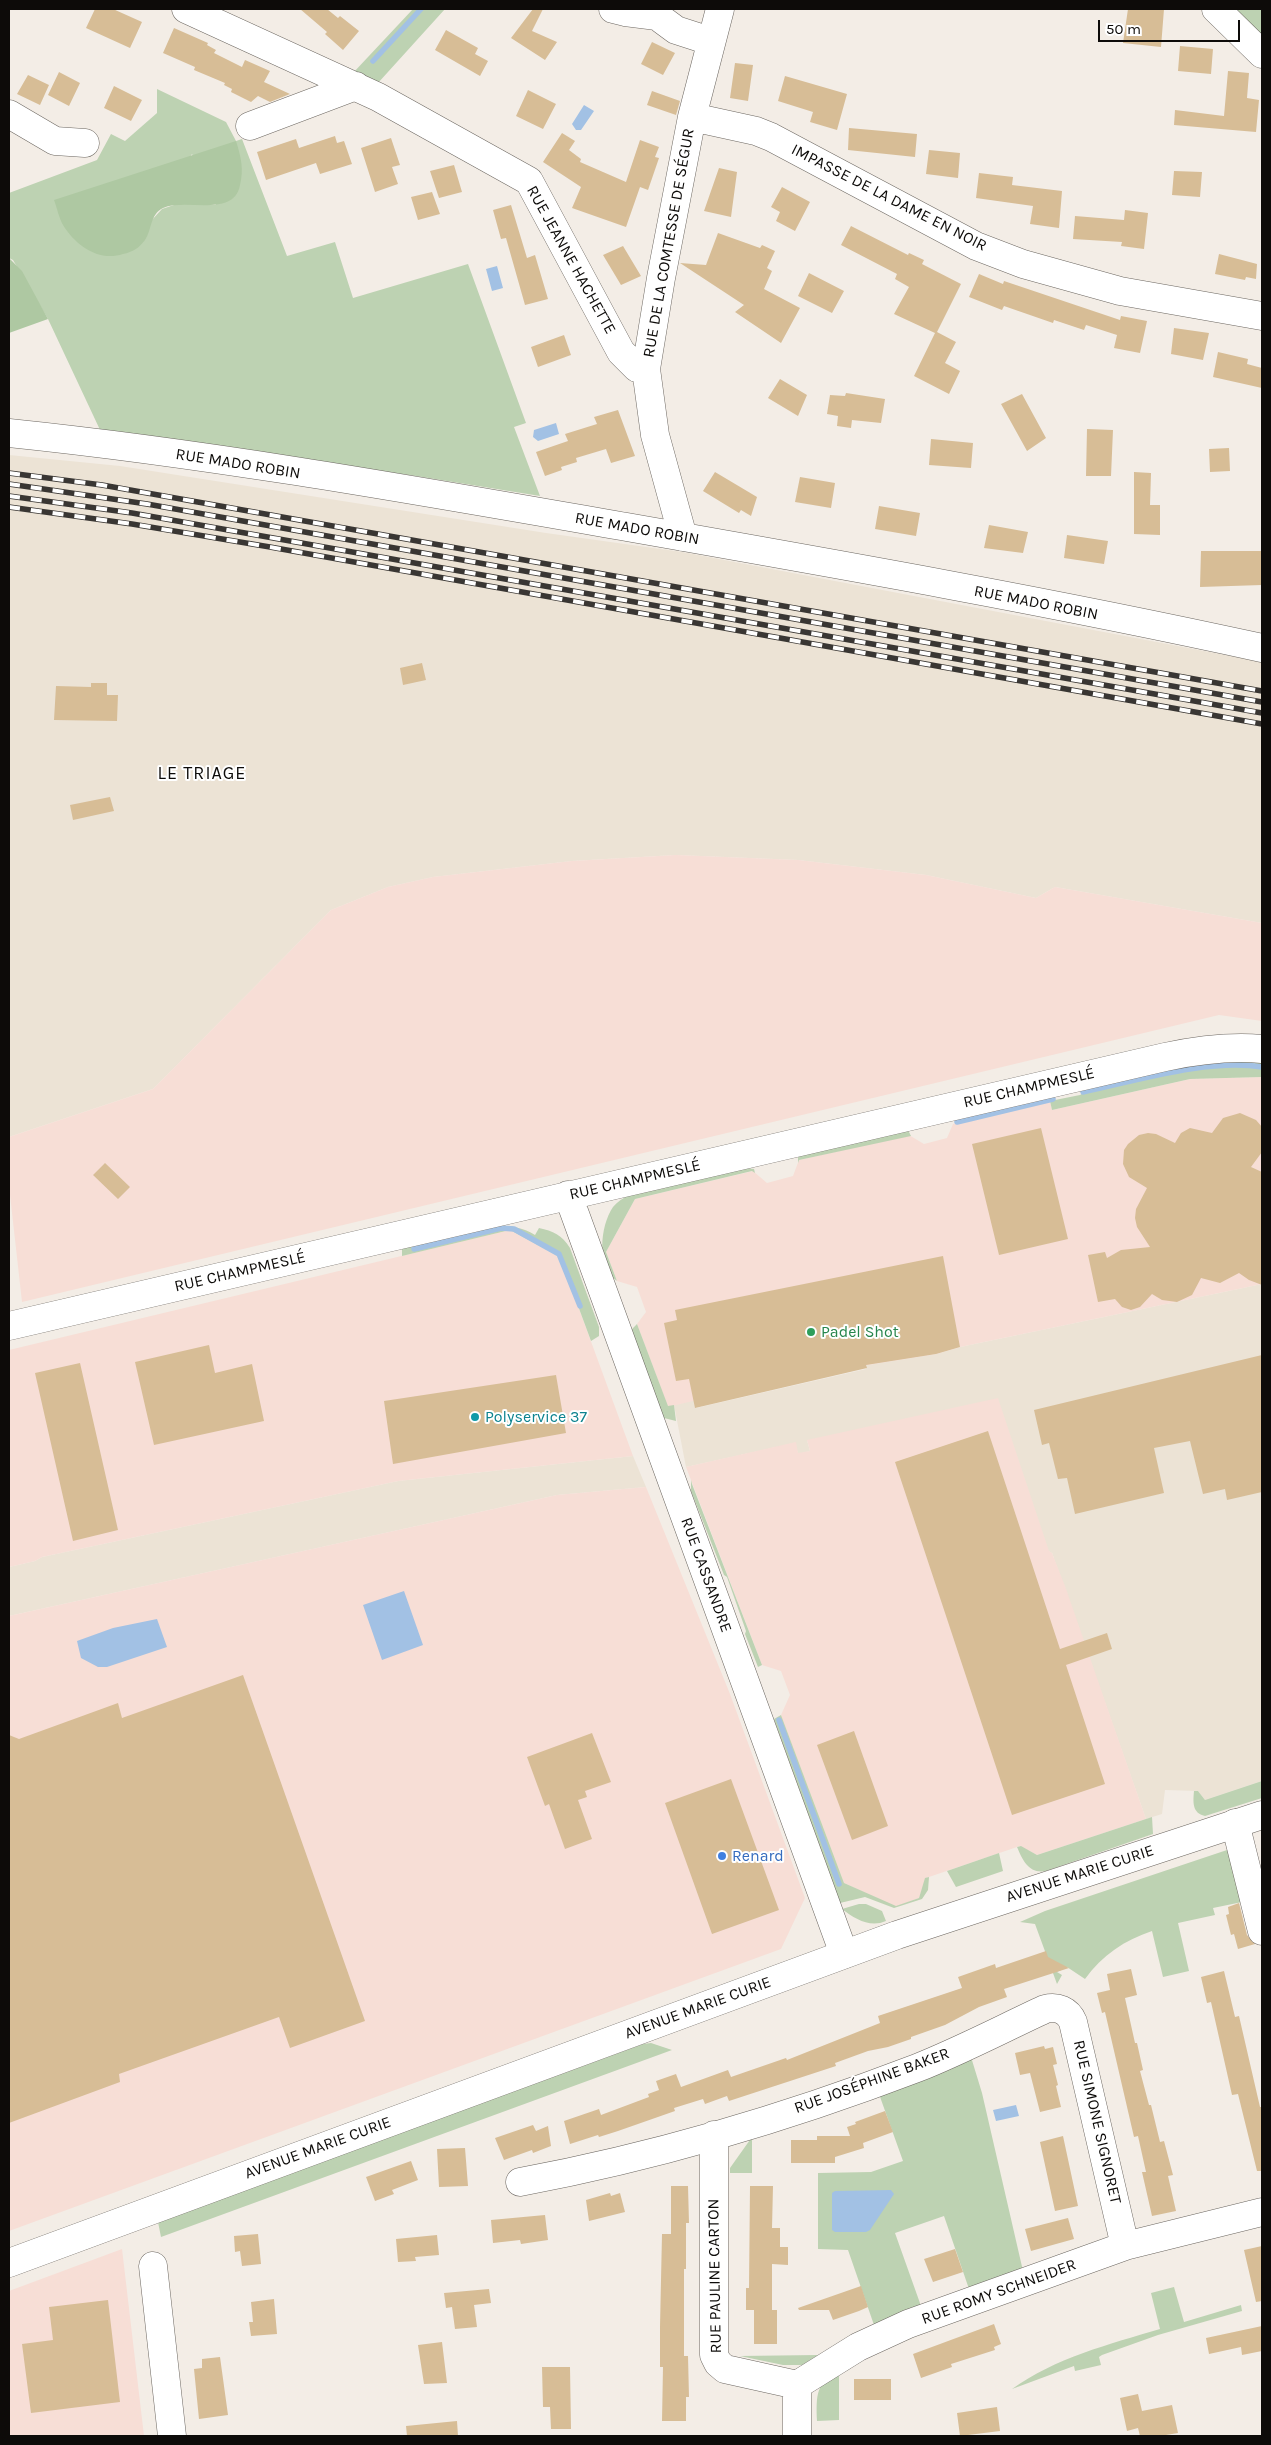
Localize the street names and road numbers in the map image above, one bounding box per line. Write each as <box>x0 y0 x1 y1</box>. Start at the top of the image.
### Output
street label: RUE DE LA COMTESSE DE SÉGUR <box>639 127 699 359</box>
street label: IMPASSE DE LA DAME EN NOIR <box>788 140 990 256</box>
street label: RUE JEANNE HACHETTE <box>522 182 620 338</box>
street label: RUE MADO ROBIN <box>174 445 302 483</box>
street label: RUE MADO ROBIN <box>573 509 701 549</box>
street label: RUE MADO ROBIN <box>972 582 1100 624</box>
street label: RUE CHAMPMESLÉ <box>962 1064 1096 1112</box>
street label: RUE CHAMPMESLÉ <box>568 1156 702 1204</box>
street label: RUE CHAMPMESLÉ <box>173 1248 307 1296</box>
street label: RUE CASSANDRE <box>676 1515 736 1635</box>
street label: AVENUE MARIE CURIE <box>1004 1841 1156 1907</box>
street label: AVENUE MARIE CURIE <box>622 1973 774 2043</box>
street label: RUE SIMONE SIGNORET <box>1069 2038 1125 2206</box>
street label: RUE JOSÉPHINE BAKER <box>792 2044 952 2118</box>
street label: AVENUE MARIE CURIE <box>242 2113 394 2183</box>
street label: RUE PAULINE CARTON <box>704 2199 726 2353</box>
street label: RUE ROMY SCHNEIDER <box>919 2255 1079 2329</box>

